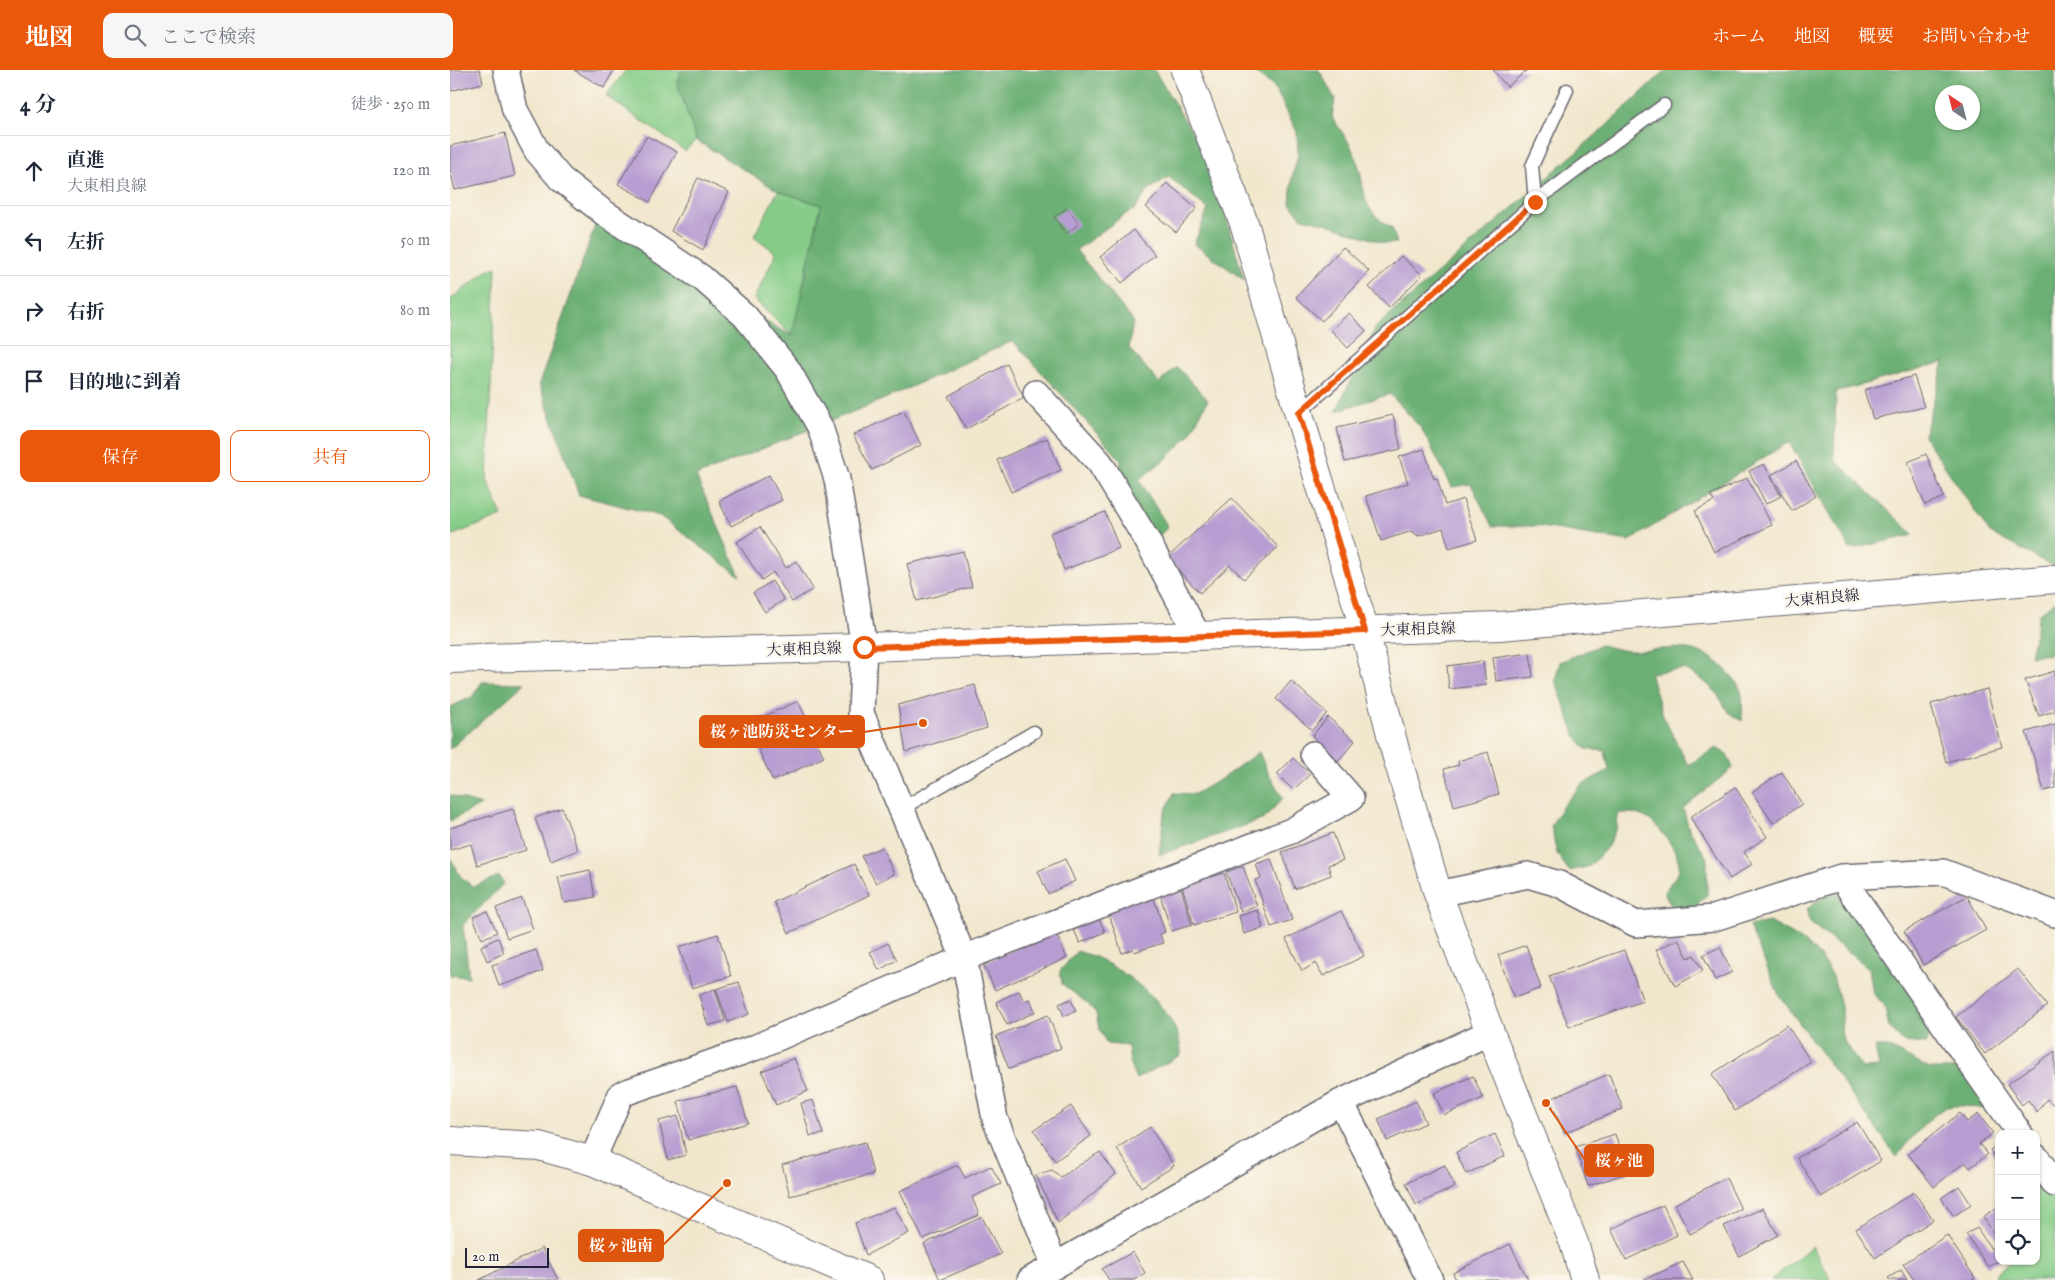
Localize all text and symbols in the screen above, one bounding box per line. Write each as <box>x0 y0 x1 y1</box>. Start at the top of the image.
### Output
search box <box>103 13 453 58</box>
icon: search <box>121 21 149 49</box>
text: 地図 <box>25 23 73 54</box>
text: ここで検索 <box>161 26 256 50</box>
text: ホーム <box>1712 26 1766 49</box>
text: 地図 <box>1794 26 1830 49</box>
text: 概要 <box>1858 26 1894 49</box>
text: お問い合わせ <box>1922 26 2030 49</box>
north arrow <box>1935 85 1980 130</box>
text: 4 分 <box>20 92 56 119</box>
text: 徒歩 · 250 m <box>351 95 430 115</box>
text: 直進 <box>67 149 105 173</box>
icon: ahead <box>20 157 48 185</box>
text: 120 m <box>393 161 430 181</box>
text: 大東相良線 <box>67 177 147 197</box>
route end <box>1524 191 1547 214</box>
icon: left <box>20 227 48 255</box>
text: 左折 <box>67 231 105 255</box>
text: 50 m <box>401 231 430 251</box>
icon: right <box>20 297 48 325</box>
text: 右折 <box>67 301 105 325</box>
text: 80 m <box>400 301 430 321</box>
icon: arrive <box>20 367 48 395</box>
text: 目的地に到着 <box>67 371 181 395</box>
button: 保存 <box>20 430 220 482</box>
button: 共有 <box>230 430 430 482</box>
street label: 大東相良線 <box>1784 586 1860 611</box>
street label: 大東相良線 <box>1380 619 1456 640</box>
route start <box>853 636 876 659</box>
street label: 大東相良線 <box>766 639 842 660</box>
callout: 桜ヶ池防災センター <box>700 716 864 747</box>
text: 桜ヶ池防災センター <box>710 723 854 743</box>
map controls <box>1995 1130 2040 1265</box>
button: + <box>1995 1130 2040 1175</box>
callout: 桜ヶ池 <box>1585 1145 1653 1176</box>
text: 桜ヶ池 <box>1595 1152 1643 1172</box>
button: − <box>1995 1175 2040 1220</box>
button: locate <box>1995 1220 2040 1265</box>
callout: 桜ヶ池南 <box>579 1230 663 1261</box>
text: 桜ヶ池南 <box>589 1237 653 1257</box>
scale bar <box>465 1245 549 1268</box>
text: 20 m <box>472 1248 499 1266</box>

